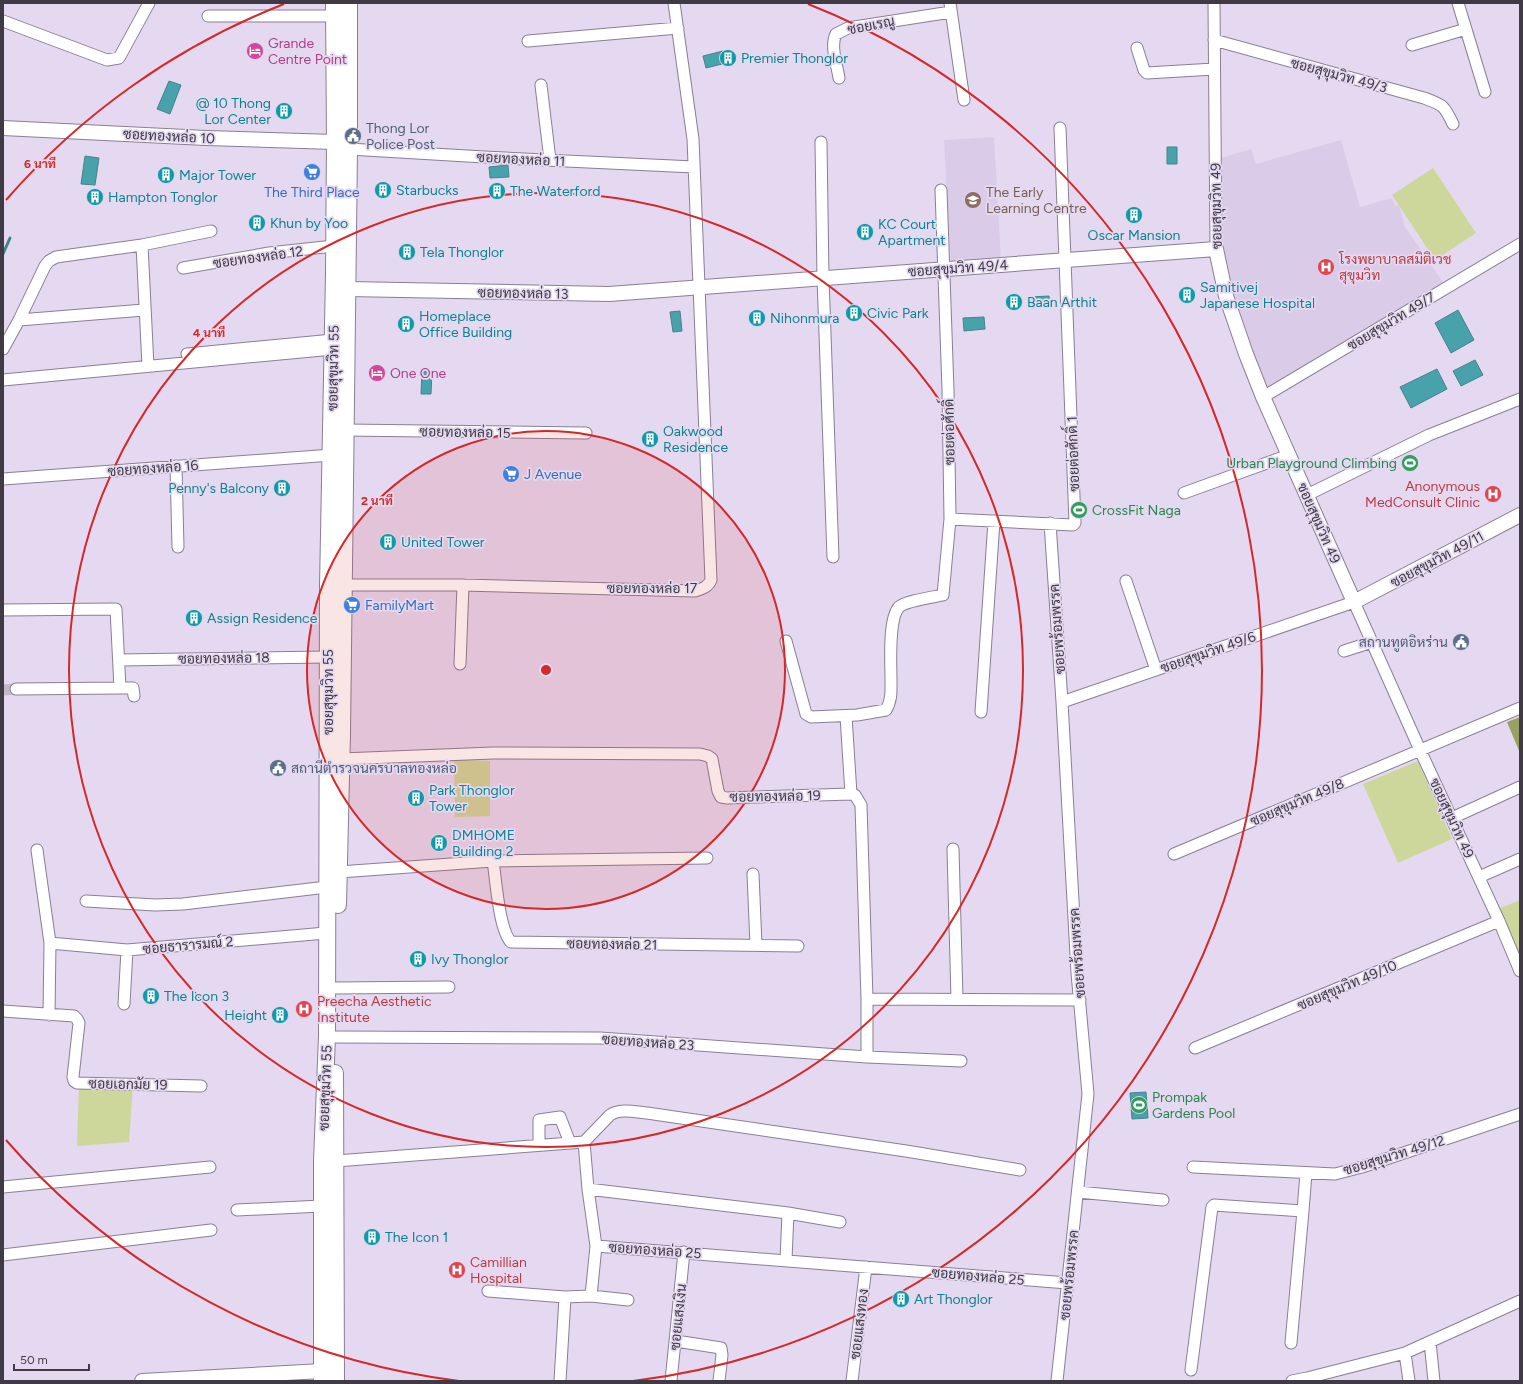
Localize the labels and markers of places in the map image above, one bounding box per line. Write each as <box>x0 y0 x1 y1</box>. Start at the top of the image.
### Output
place label: Grande Centre Point <box>268 35 347 68</box>
hotel icon: Grande Centre Point <box>245 41 265 61</box>
building icon: Premier Thonglor <box>718 48 738 68</box>
place label: Premier Thonglor <box>741 50 848 67</box>
place label: @ 10 Thong Lor Center <box>196 95 271 128</box>
building icon: @ 10 Thong Lor Center <box>274 101 294 121</box>
place label: Thong Lor Police Post <box>366 120 435 153</box>
public building icon: Thong Lor Police Post <box>343 126 363 146</box>
supermarket icon: The Third Place <box>302 162 322 182</box>
building icon: Major Tower <box>156 165 176 185</box>
place label: Major Tower <box>179 167 256 184</box>
building icon: Starbucks <box>373 180 393 200</box>
building icon: The Waterford <box>487 181 507 201</box>
place label: Starbucks <box>396 182 459 199</box>
place label: The Waterford <box>510 183 600 200</box>
place label: The Third Place <box>264 184 360 201</box>
place label: The Early Learning Centre <box>986 184 1087 217</box>
building icon: Hampton Tonglor <box>85 187 105 207</box>
place label: Hampton Tonglor <box>108 189 218 206</box>
school or university icon: The Early Learning Centre <box>963 190 983 210</box>
building icon: Oscar Mansion <box>1124 205 1144 225</box>
building icon: Khun by Yoo <box>247 213 267 233</box>
place label: Khun by Yoo <box>270 215 348 232</box>
place label: KC Court Apartment <box>878 216 946 249</box>
building icon: KC Court Apartment <box>855 222 875 242</box>
place label: Oscar Mansion <box>1088 227 1181 244</box>
building icon: Tela Thonglor <box>397 242 417 262</box>
place label: Tela Thonglor <box>420 244 504 261</box>
place label: โรงพยาบาลสมิติเวช สุขุมวิท <box>1338 251 1451 285</box>
hospital icon: โรงพยาบาลสมิติเวช สุขุมวิท <box>1316 257 1336 277</box>
place label: Samitivej Japanese Hospital <box>1200 279 1315 312</box>
building icon: Samitivej Japanese Hospital <box>1177 285 1197 305</box>
building icon: Baan Arthit <box>1004 292 1024 312</box>
place label: Baan Arthit <box>1027 294 1097 311</box>
building icon: Civic Park <box>844 303 864 323</box>
place label: Civic Park <box>867 305 929 322</box>
place label: Homeplace Office Building <box>419 308 512 341</box>
building icon: Nihonmura <box>747 308 767 328</box>
place label: Nihonmura <box>770 310 839 327</box>
building icon: Homeplace Office Building <box>396 314 416 334</box>
hotel icon: One One <box>367 363 387 383</box>
place label: One One <box>390 365 446 382</box>
place label: Oakwood Residence <box>663 423 728 456</box>
building icon: Oakwood Residence <box>640 429 660 449</box>
sports icon: Urban Playground Climbing <box>1400 453 1420 473</box>
place label: Urban Playground Climbing <box>1226 455 1397 472</box>
supermarket icon: J Avenue <box>501 464 521 484</box>
place label: J Avenue <box>524 466 582 483</box>
building icon: Penny's Balcony <box>272 478 292 498</box>
place label: Anonymous MedConsult Clinic <box>1365 478 1480 511</box>
place label: Penny's Balcony <box>168 480 270 497</box>
hospital icon: Anonymous MedConsult Clinic <box>1483 484 1503 504</box>
sports icon: CrossFit Naga <box>1069 500 1089 520</box>
place label: CrossFit Naga <box>1092 502 1181 519</box>
building icon: United Tower <box>378 532 398 552</box>
place label: United Tower <box>401 534 485 551</box>
supermarket icon: FamilyMart <box>342 595 362 615</box>
place label: FamilyMart <box>365 597 434 614</box>
building icon: Assign Residence <box>184 608 204 628</box>
place label: Assign Residence <box>207 610 318 627</box>
public building icon: สถานทูตอิหร่าน <box>1451 632 1471 652</box>
place label: สถานทูตอิหร่าน <box>1359 634 1448 652</box>
centre of rings <box>539 663 553 677</box>
public building icon: สถานีตำรวจนครบาลทองหล่อ <box>268 758 288 778</box>
place label: สถานีตำรวจนครบาลทองหล่อ <box>291 759 457 777</box>
place label: Park Thonglor Tower <box>429 782 515 815</box>
building icon: Park Thonglor Tower <box>406 788 426 808</box>
place label: DMHOME Building 2 <box>452 827 515 860</box>
building icon: DMHOME Building 2 <box>429 833 449 853</box>
building icon: Ivy Thonglor <box>408 949 428 969</box>
place label: Ivy Thonglor <box>431 951 509 968</box>
building icon: The Icon 3 <box>141 986 161 1006</box>
place label: The Icon 3 <box>164 988 229 1005</box>
place label: Preecha Aesthetic Institute <box>317 993 432 1026</box>
hospital icon: Preecha Aesthetic Institute <box>294 999 314 1019</box>
building icon: Height <box>270 1005 290 1025</box>
place label: Height <box>224 1007 267 1024</box>
place label: Prompak Gardens Pool <box>1152 1089 1235 1122</box>
sports icon: Prompak Gardens Pool <box>1129 1095 1149 1115</box>
building icon: The Icon 1 <box>362 1227 382 1247</box>
place label: The Icon 1 <box>385 1229 448 1246</box>
place label: Camillian Hospital <box>470 1254 527 1287</box>
hospital icon: Camillian Hospital <box>447 1260 467 1280</box>
building icon: Art Thonglor <box>891 1289 911 1309</box>
place label: Art Thonglor <box>914 1291 993 1308</box>

